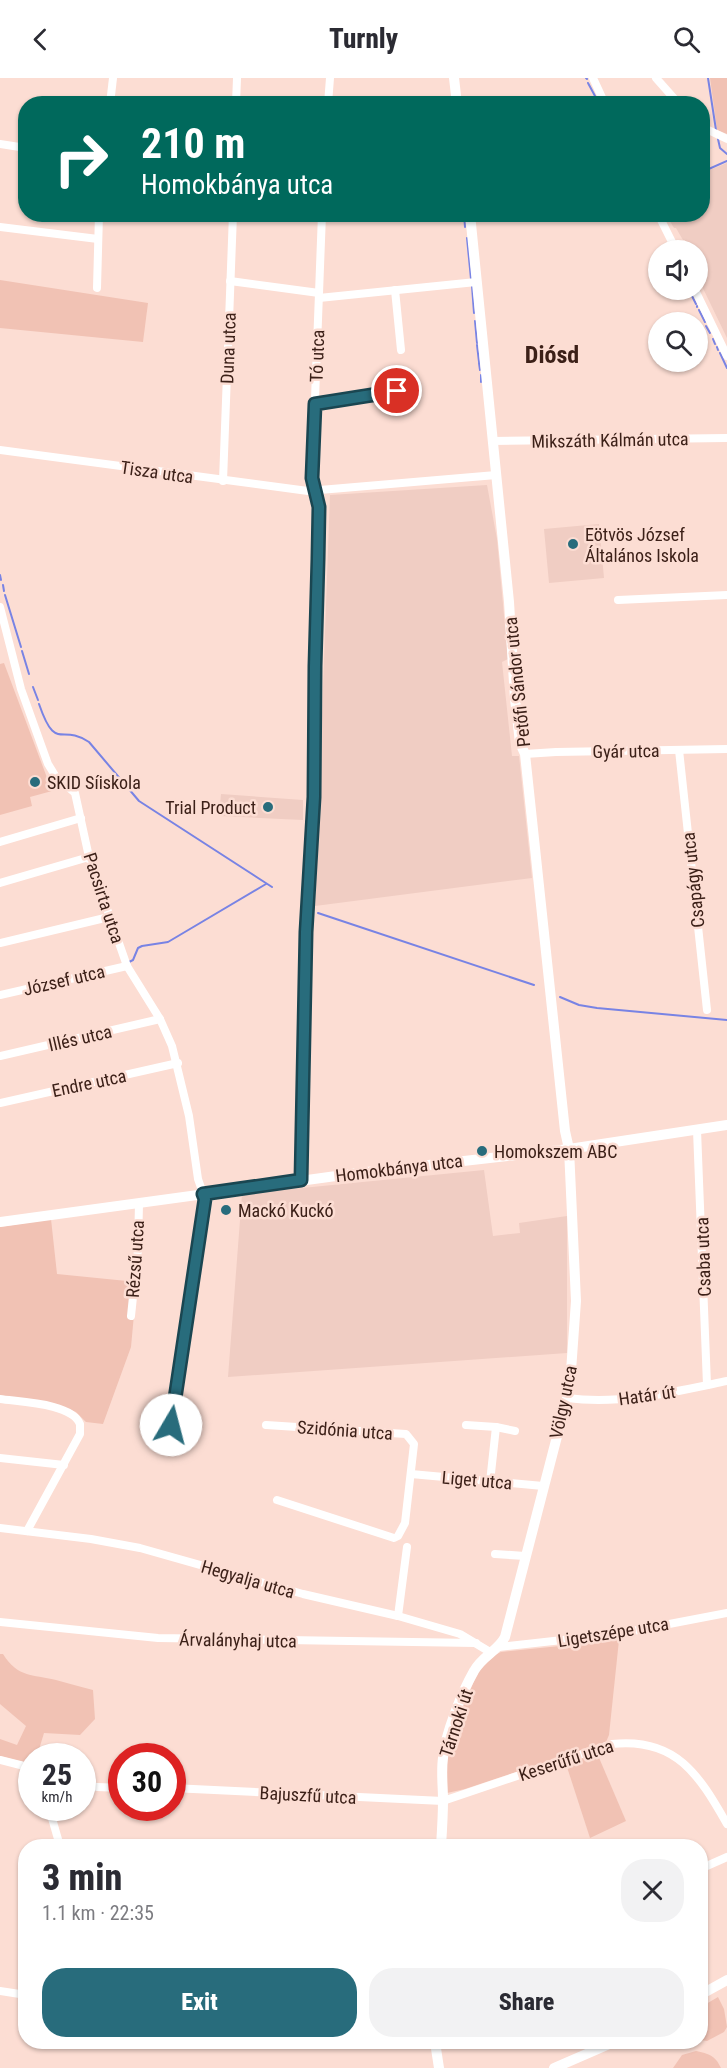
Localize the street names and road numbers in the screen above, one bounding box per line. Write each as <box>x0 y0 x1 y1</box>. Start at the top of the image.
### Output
street label: Duna utca <box>216 312 240 384</box>
street label: Tó utca <box>306 329 328 383</box>
street label: Mikszáth Kálmán utca <box>531 428 689 452</box>
street label: Tisza utca <box>119 456 195 488</box>
street label: Petőfi Sándor utca <box>500 616 534 748</box>
street label: Gyár utca <box>592 740 660 762</box>
street label: Csapágy utca <box>678 831 708 929</box>
street label: Pacsirta utca <box>79 850 129 946</box>
street label: József utca <box>21 960 107 1000</box>
street label: Illés utca <box>46 1021 114 1055</box>
street label: Endre utca <box>50 1065 128 1101</box>
street label: Homokbánya utca <box>334 1150 464 1186</box>
street label: Csaba utca <box>691 1217 715 1297</box>
street label: Rézsű utca <box>122 1219 148 1299</box>
street label: Völgy utca <box>545 1363 581 1441</box>
street label: Határ út <box>617 1381 677 1409</box>
street label: Szidónia utca <box>296 1416 394 1444</box>
street label: Liget utca <box>441 1466 513 1494</box>
street label: Hegyalja utca <box>199 1556 297 1602</box>
street label: Ligetszépe utca <box>556 1613 670 1651</box>
street label: Árvalányhaj utca <box>179 1628 297 1652</box>
street label: Tárnoki út <box>435 1686 477 1760</box>
street label: Keserűfű utca <box>516 1735 616 1785</box>
street label: Bajuszfű utca <box>259 1782 357 1808</box>

